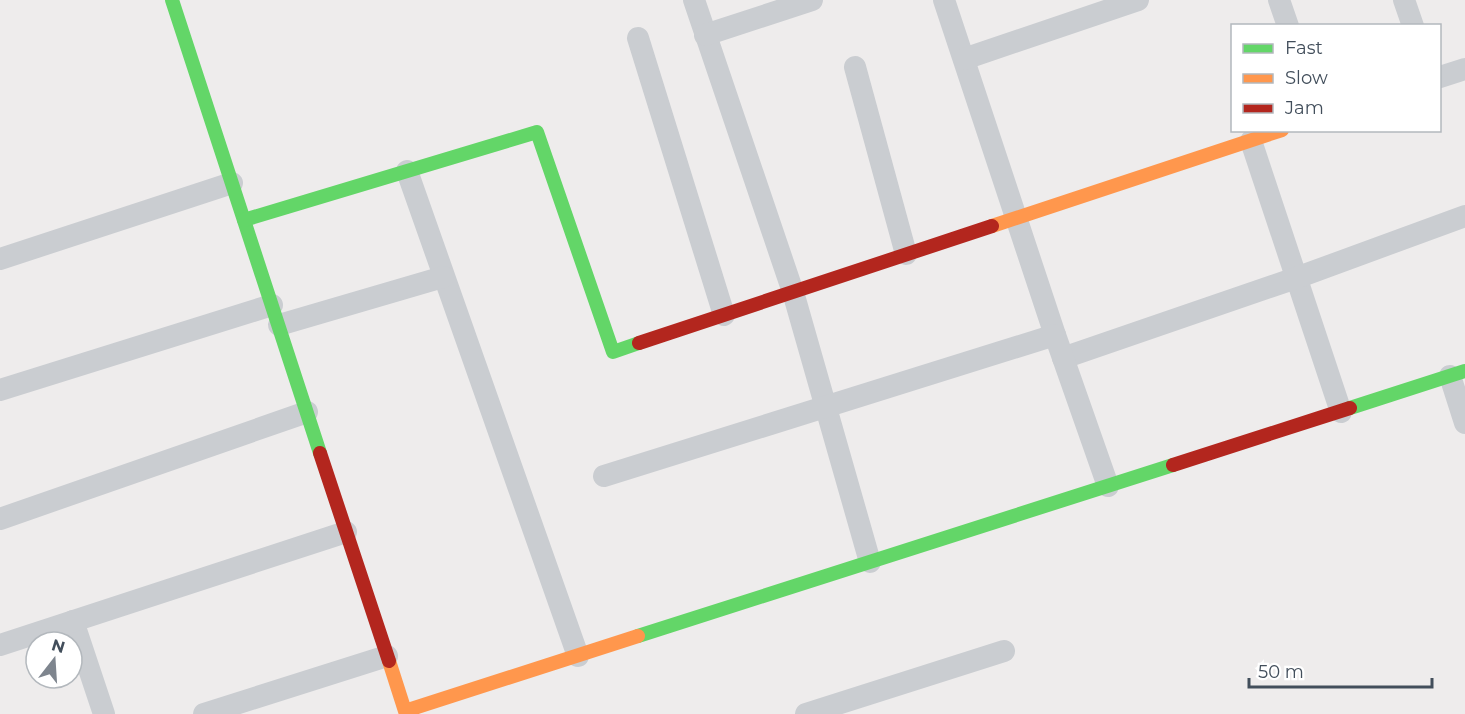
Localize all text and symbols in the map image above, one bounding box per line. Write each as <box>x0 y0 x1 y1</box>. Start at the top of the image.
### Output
legend <box>1231 24 1441 132</box>
text: Fast <box>1285 37 1323 59</box>
text: Slow <box>1285 67 1328 89</box>
text: Jam <box>1284 97 1324 119</box>
north arrow <box>24 630 84 690</box>
text: N <box>49 635 67 657</box>
scale bar <box>1249 651 1432 689</box>
text: 50 m <box>1258 661 1304 683</box>

